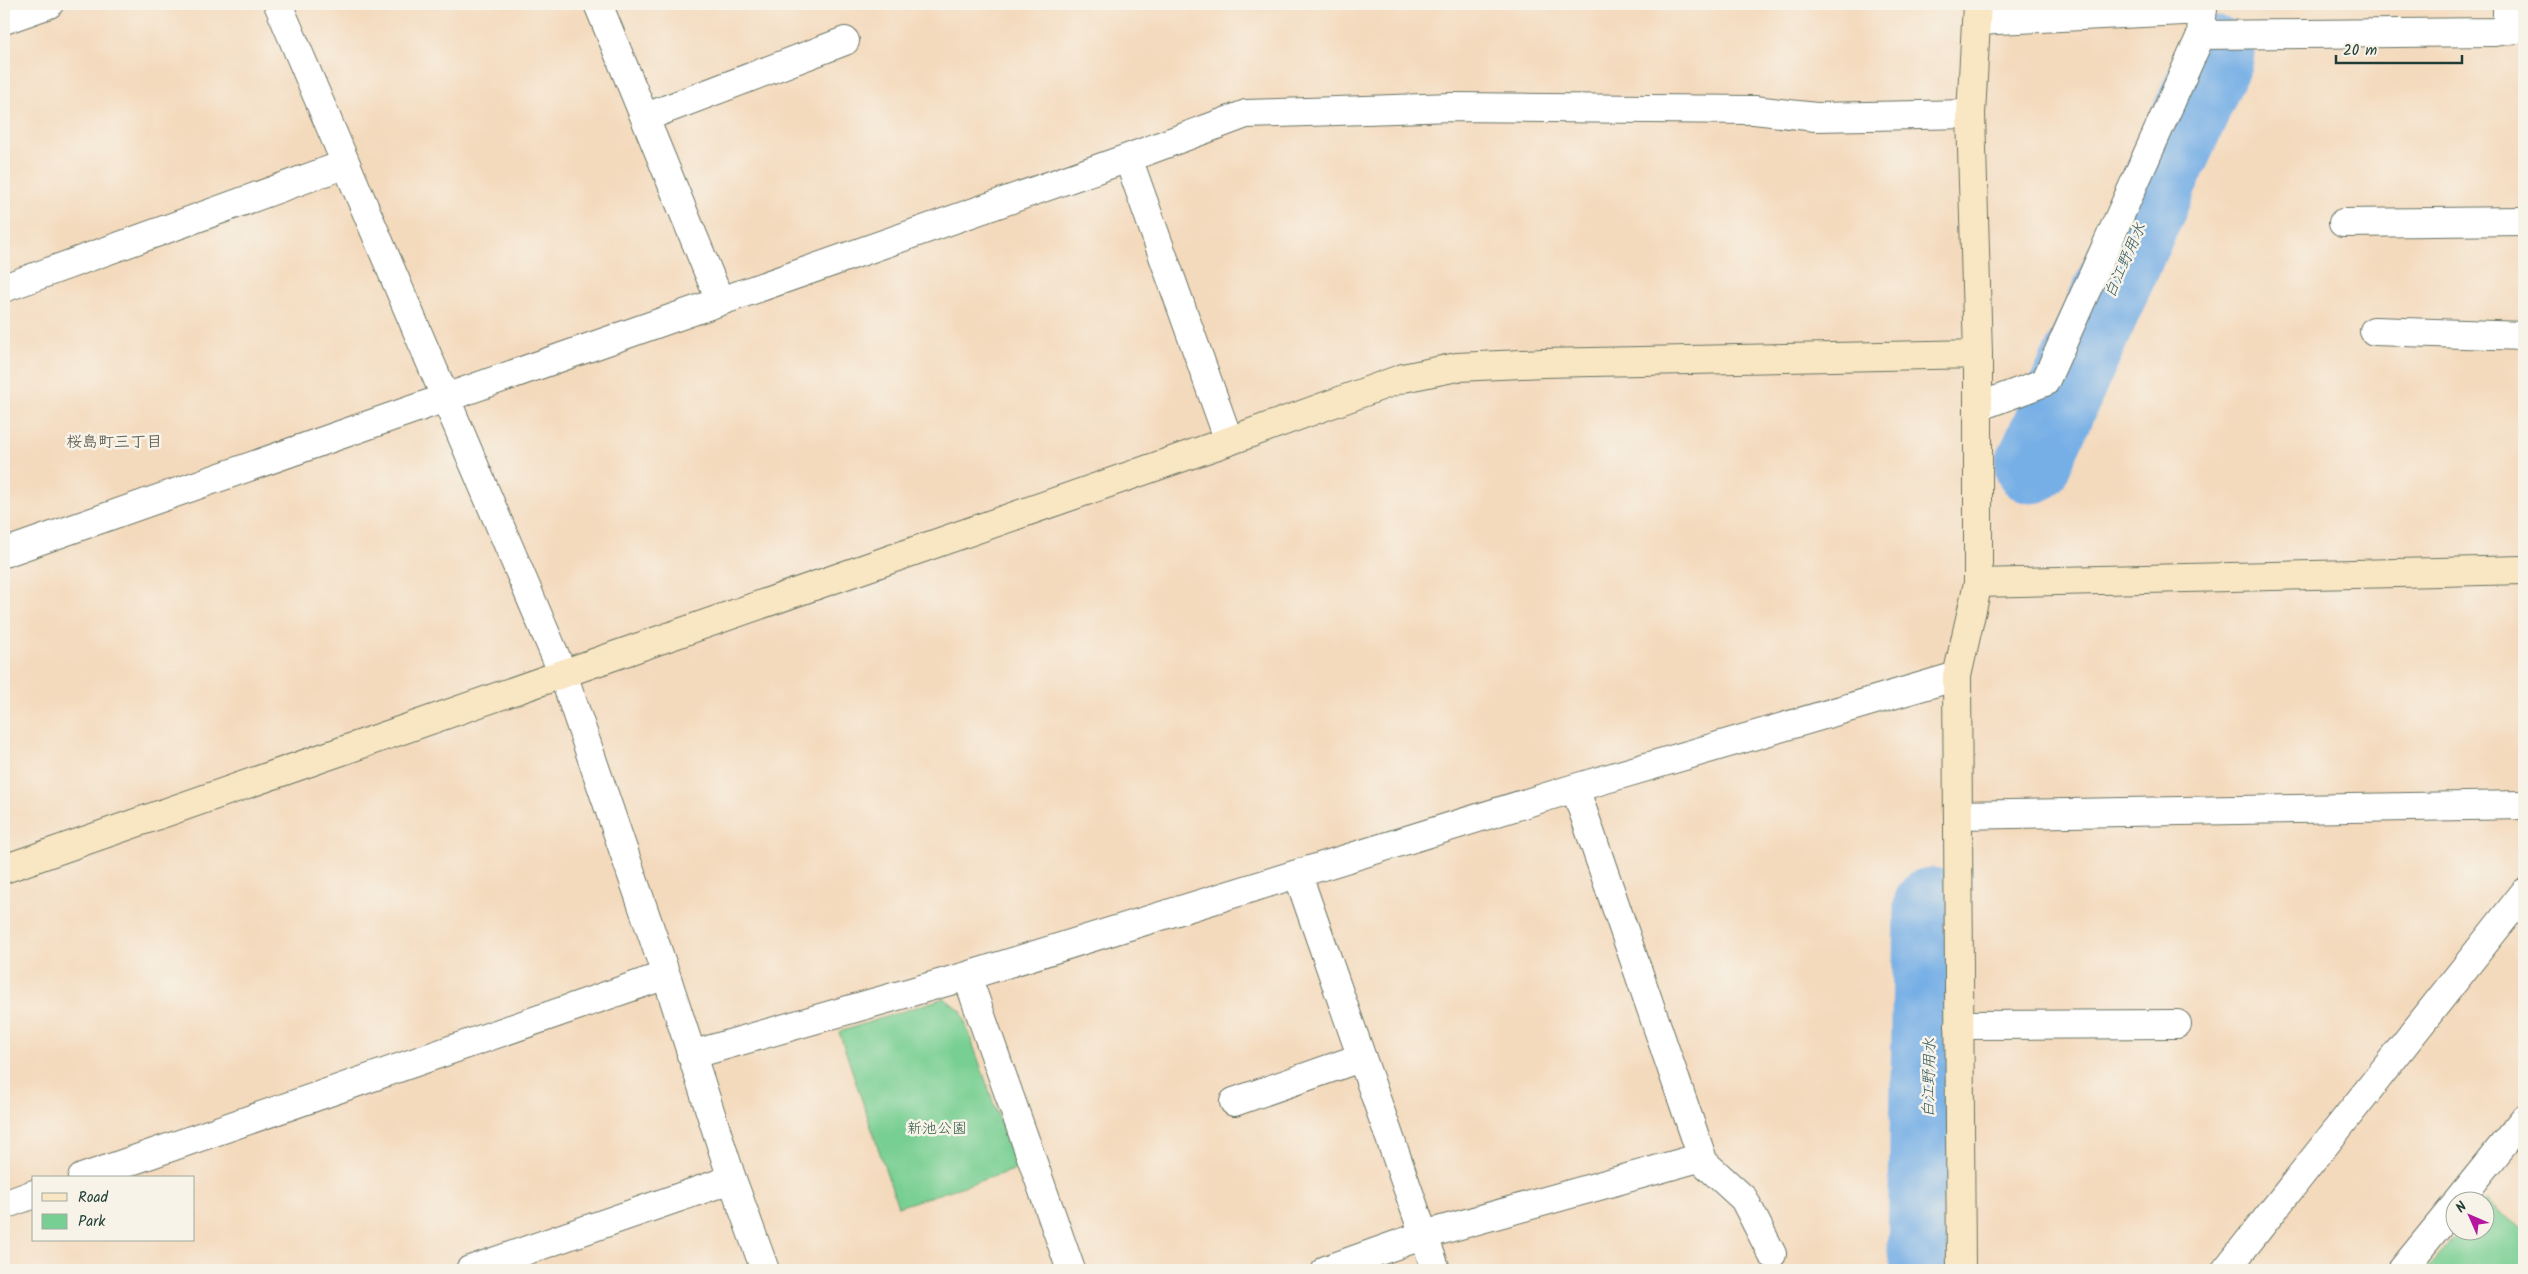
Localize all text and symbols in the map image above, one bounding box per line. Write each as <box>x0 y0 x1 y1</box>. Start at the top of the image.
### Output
scale bar <box>2336 32 2462 64</box>
text: 20 m <box>2343 39 2377 63</box>
water label: 白江野用水 <box>2098 219 2153 302</box>
district label: 桜島町三丁目 <box>66 430 162 455</box>
water label: 白江野用水 <box>1916 1038 1943 1118</box>
park label: 新池公園 <box>907 1117 967 1141</box>
legend <box>32 1176 195 1242</box>
text: Road <box>78 1186 109 1210</box>
north arrow <box>2446 1192 2496 1242</box>
text: N <box>2451 1196 2473 1218</box>
text: Park <box>78 1210 106 1234</box>

